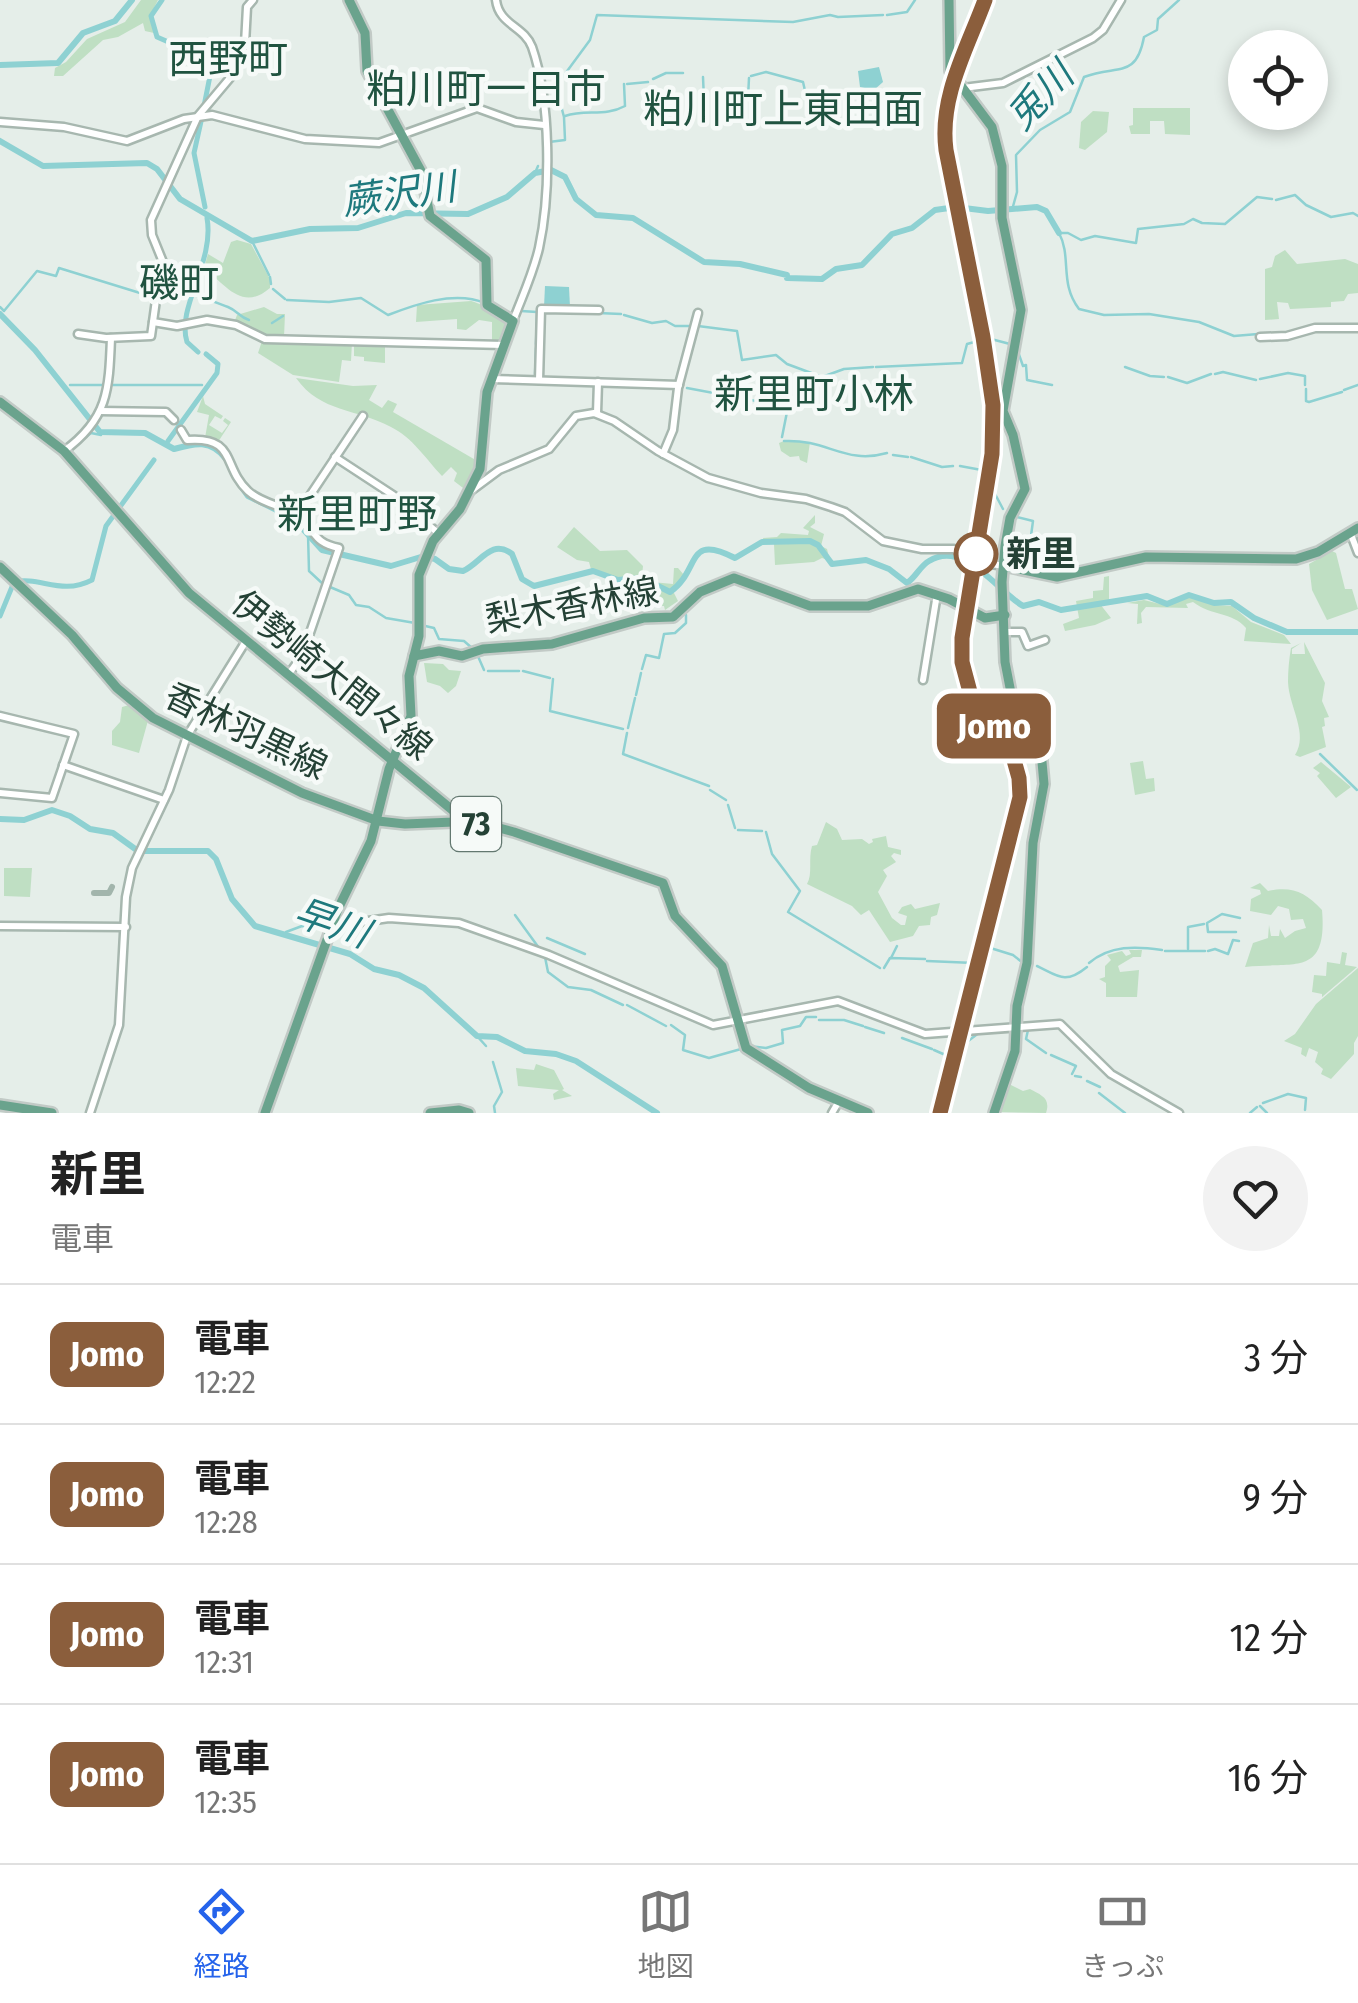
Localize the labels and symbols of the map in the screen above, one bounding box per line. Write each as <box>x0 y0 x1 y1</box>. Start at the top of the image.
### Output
district label: 西野町 <box>168 36 288 84</box>
water label: 兎川 <box>997 50 1086 139</box>
district label: 粕川町一日市 <box>366 66 606 114</box>
district label: 粕川町上東田面 <box>643 86 923 134</box>
water label: 蕨沢川 <box>339 163 463 225</box>
district label: 磯町 <box>139 260 219 308</box>
district label: 新里町小林 <box>714 371 914 419</box>
district label: 新里町野 <box>277 491 437 539</box>
marker: 新里 <box>955 533 997 575</box>
place label: 新里 <box>1006 533 1076 575</box>
street label: 梨木香林線 <box>482 569 662 641</box>
street label: 伊勢崎大間々線 <box>224 582 440 768</box>
street label: 香林羽黒線 <box>158 674 334 788</box>
line badge: Jomo <box>924 694 1064 758</box>
road number: 73 <box>451 797 501 851</box>
water label: 早川 <box>289 889 379 958</box>

